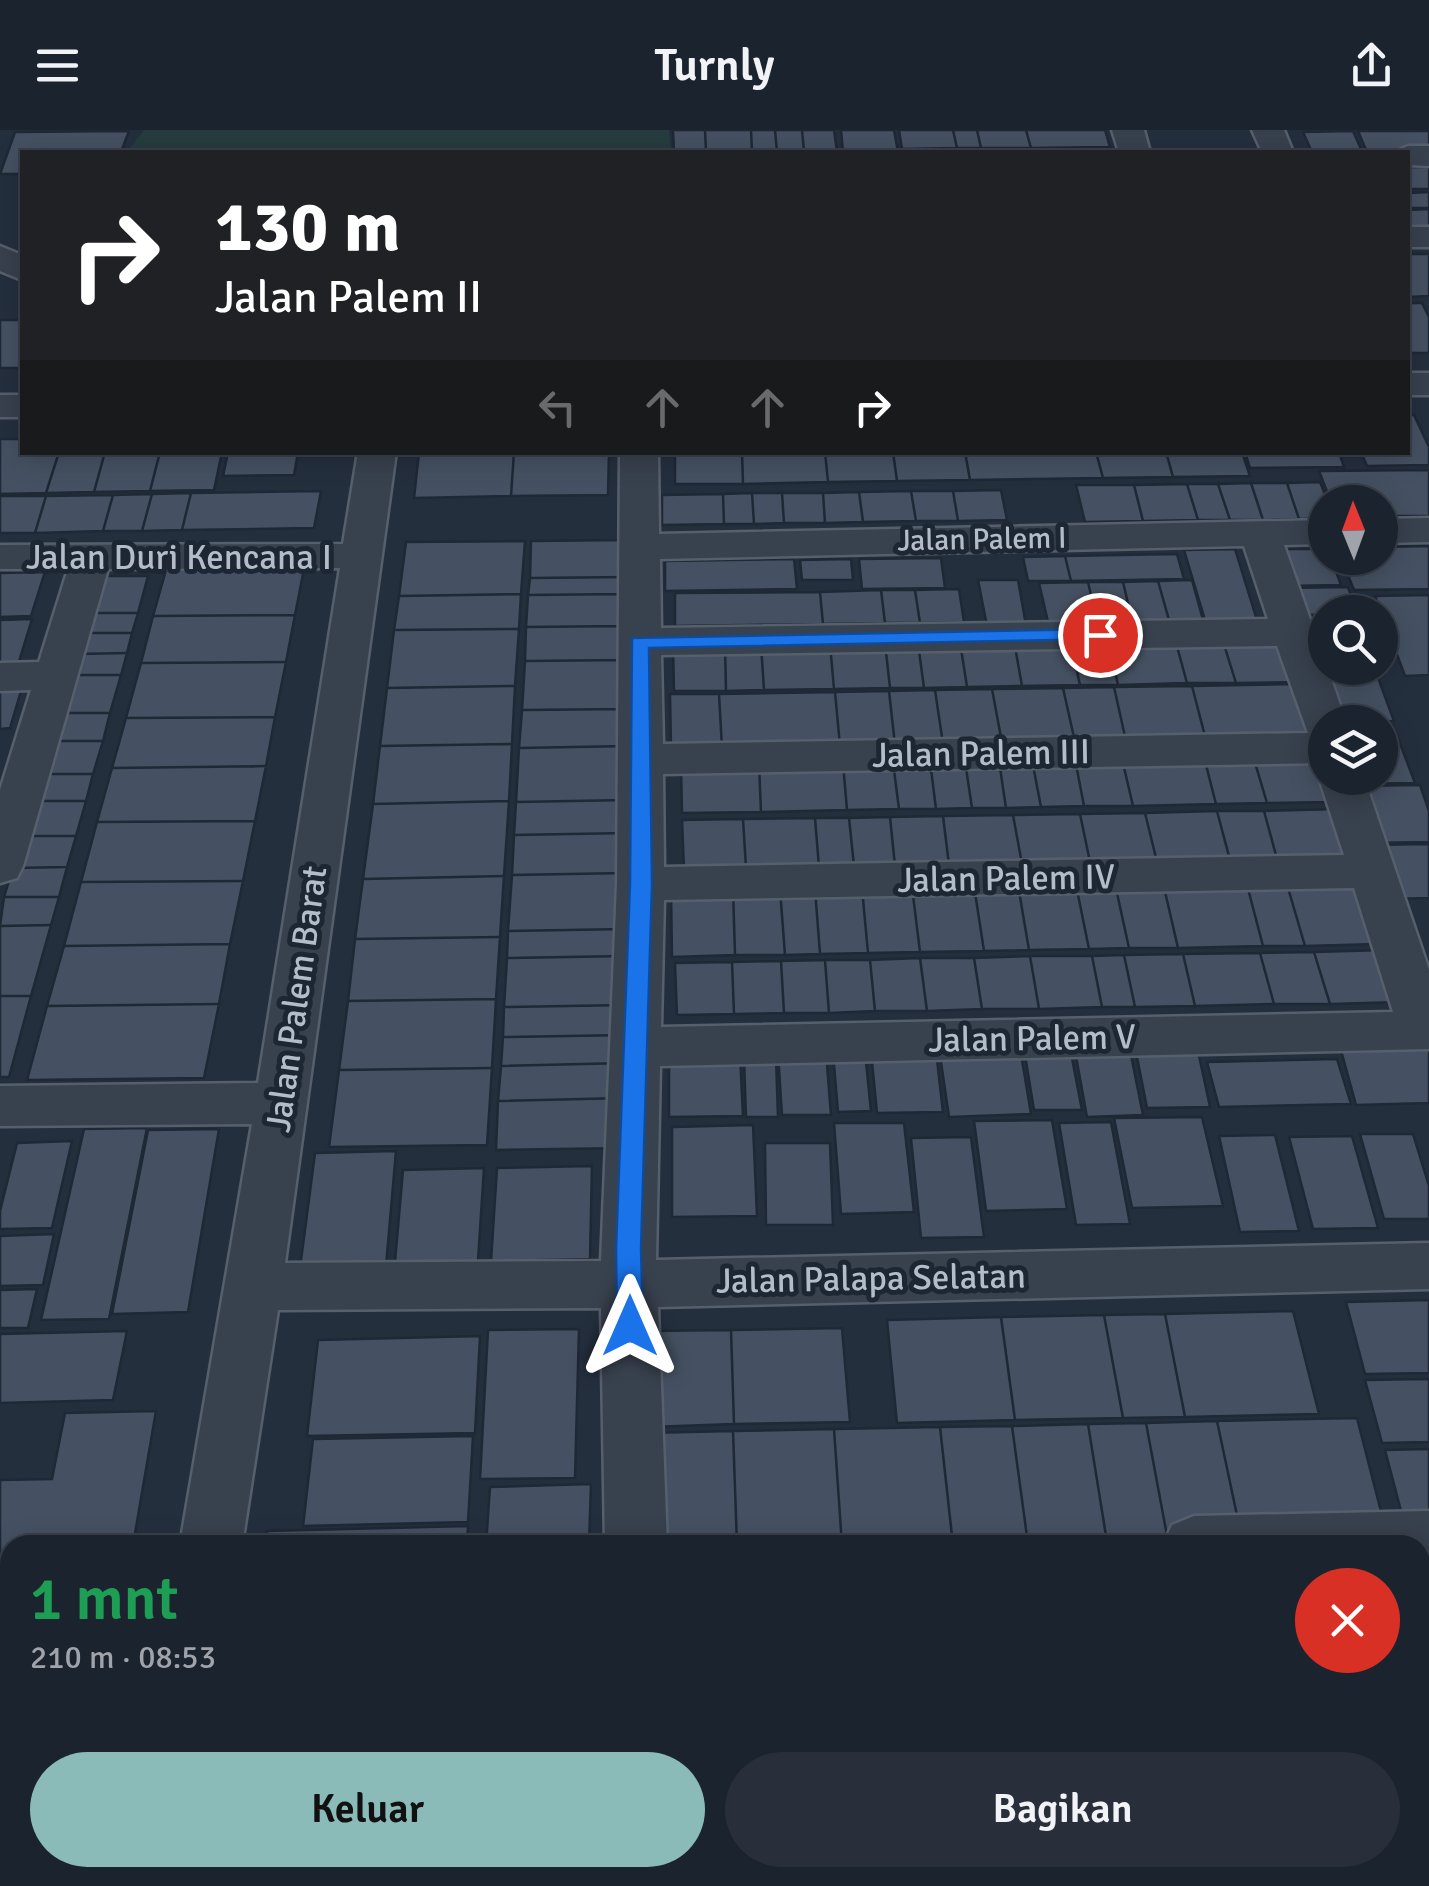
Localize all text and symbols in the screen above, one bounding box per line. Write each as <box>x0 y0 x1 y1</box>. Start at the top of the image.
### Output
icon: menu <box>30 38 85 93</box>
text: Turnly <box>654 38 775 93</box>
icon: share <box>1344 38 1399 93</box>
text: 130 m <box>215 184 400 270</box>
icon: right <box>50 190 180 320</box>
text: Jalan Palem II <box>215 270 482 325</box>
icon: left <box>530 380 585 435</box>
icon: ahead <box>635 380 690 435</box>
icon: ahead <box>740 380 795 435</box>
icon: right <box>845 380 900 435</box>
north arrow <box>1308 485 1398 575</box>
map controls <box>1308 485 1398 795</box>
street label: Jalan Palem I <box>897 520 1067 559</box>
street label: Jalan Duri Kencana I <box>26 536 332 579</box>
pin <box>1058 593 1143 678</box>
button: search <box>1308 595 1398 685</box>
icon: arrive <box>1073 608 1128 663</box>
button: layers <box>1308 705 1398 795</box>
street label: Jalan Palem III <box>872 730 1090 777</box>
street label: Jalan Palem IV <box>897 855 1115 902</box>
street label: Jalan Palem Barat <box>257 863 336 1135</box>
street label: Jalan Palem V <box>928 1015 1136 1062</box>
street label: Jalan Palapa Selatan <box>716 1254 1026 1303</box>
position arrow <box>578 1274 682 1378</box>
text: 1 mnt <box>30 1563 178 1637</box>
button: close <box>1295 1568 1400 1673</box>
text: 210 m · 08:53 <box>30 1638 216 1677</box>
button: Keluar <box>30 1752 705 1867</box>
button: Bagikan <box>725 1752 1400 1867</box>

